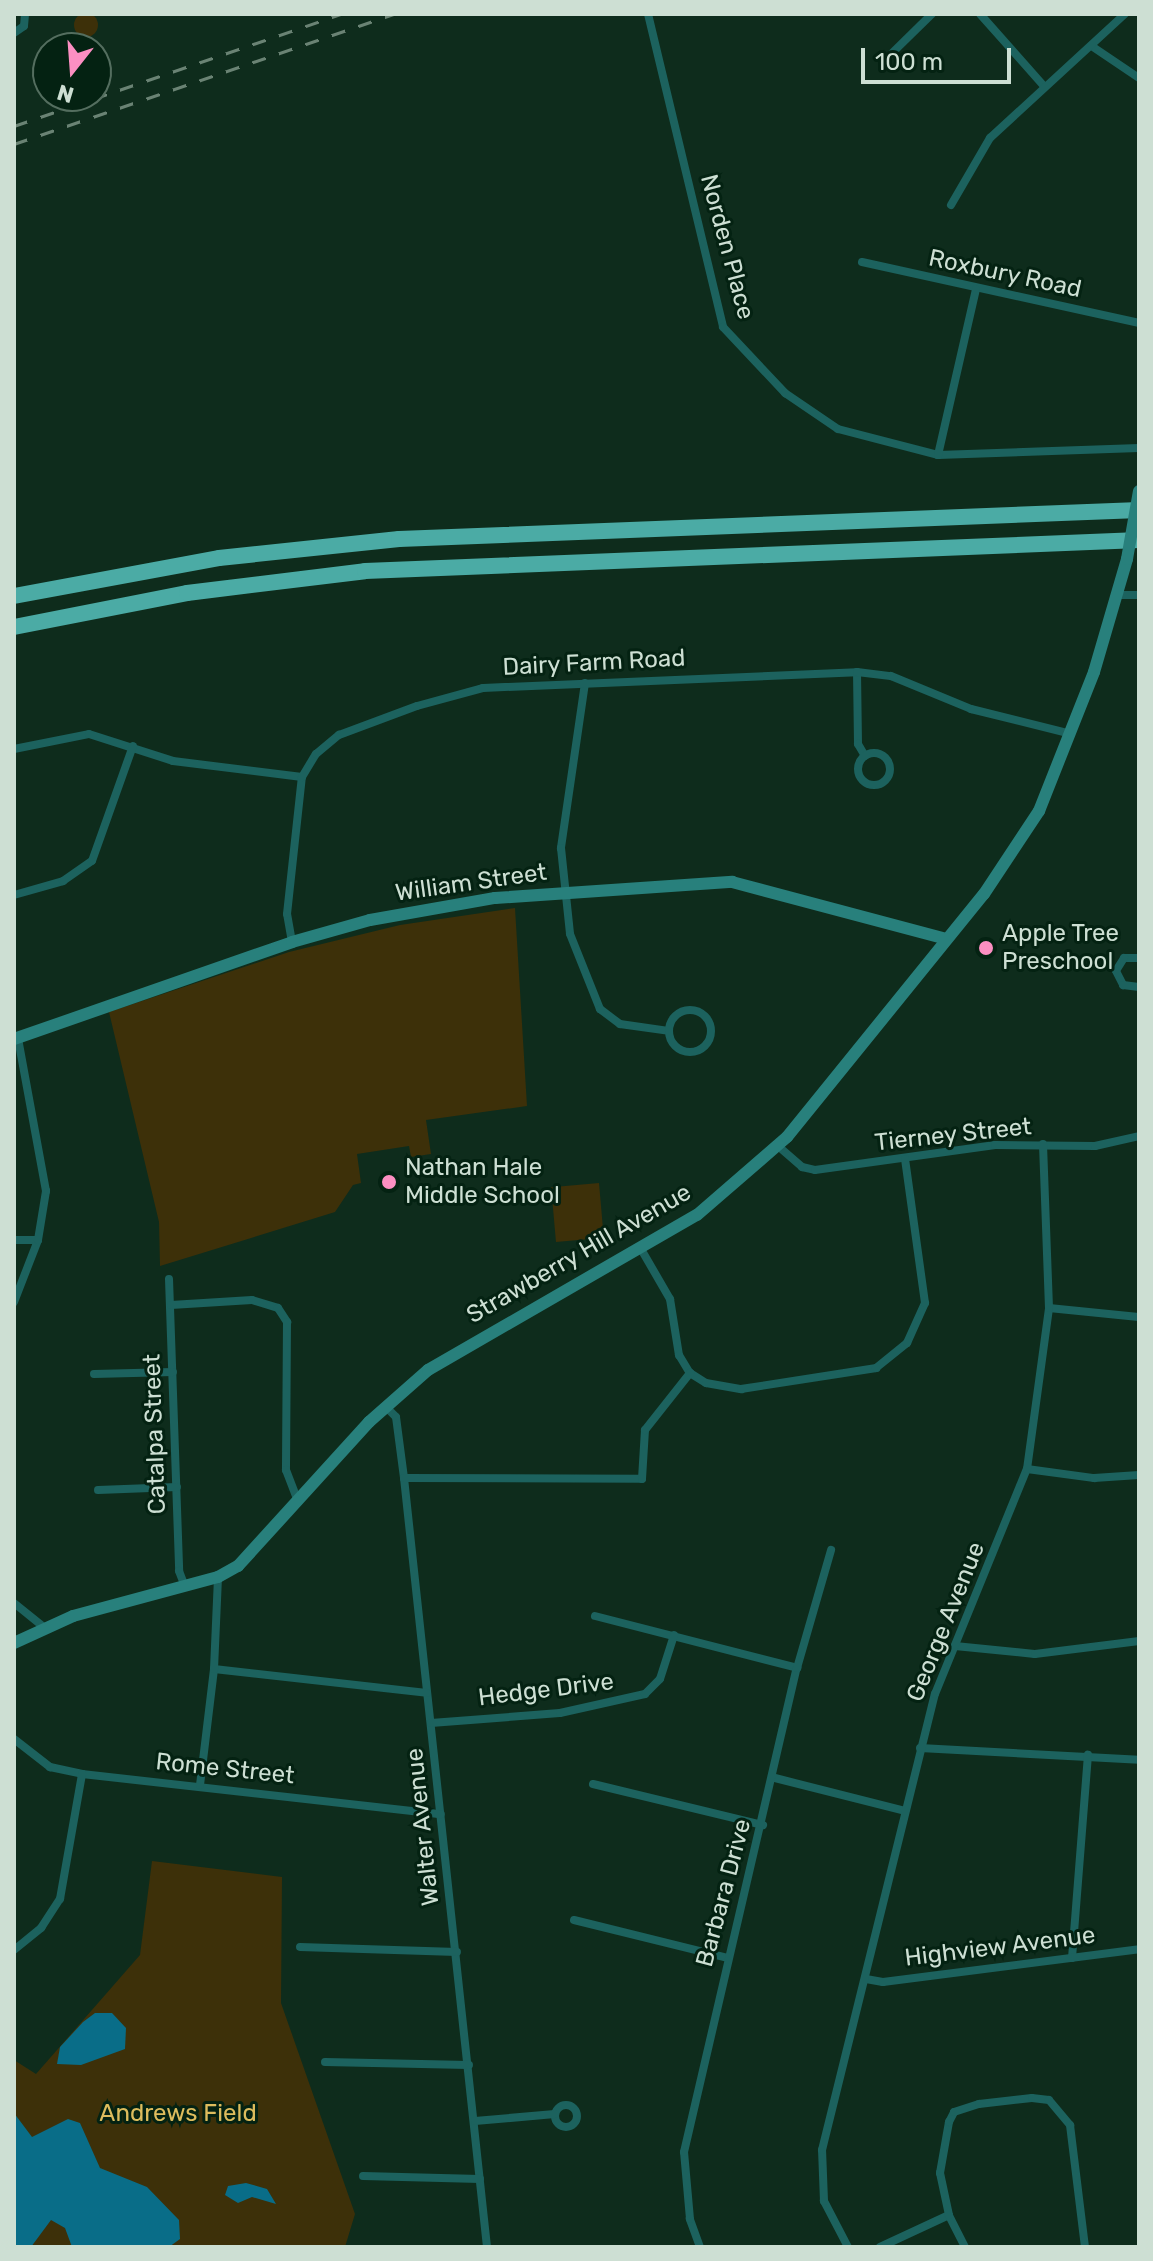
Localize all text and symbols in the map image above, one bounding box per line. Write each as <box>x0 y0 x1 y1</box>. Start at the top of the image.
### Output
north arrow <box>32 32 112 112</box>
scale bar <box>865 32 1015 82</box>
text: 100 m <box>875 48 943 76</box>
text: N <box>54 78 77 109</box>
street label: Norden Place <box>694 171 760 323</box>
street label: Roxbury Road <box>926 244 1084 304</box>
street label: Dairy Farm Road <box>502 644 686 682</box>
street label: William Street <box>394 858 548 908</box>
place label: Apple Tree Preschool <box>1002 920 1120 976</box>
marker: Apple Tree Preschool <box>977 939 995 957</box>
street label: Tierney Street <box>873 1112 1033 1158</box>
place label: Nathan Hale Middle School <box>405 1154 560 1210</box>
marker: Nathan Hale Middle School <box>380 1173 398 1191</box>
street label: Strawberry Hill Avenue <box>461 1178 697 1330</box>
street label: Catalpa Street <box>138 1353 172 1515</box>
street label: George Avenue <box>901 1538 991 1706</box>
street label: Hedge Drive <box>477 1667 615 1713</box>
street label: Walter Avenue <box>400 1746 446 1908</box>
street label: Rome Street <box>154 1747 296 1791</box>
street label: Barbara Drive <box>690 1816 758 1970</box>
street label: Highview Avenue <box>902 1921 1098 1973</box>
park label: Andrews Field <box>99 2100 257 2128</box>

